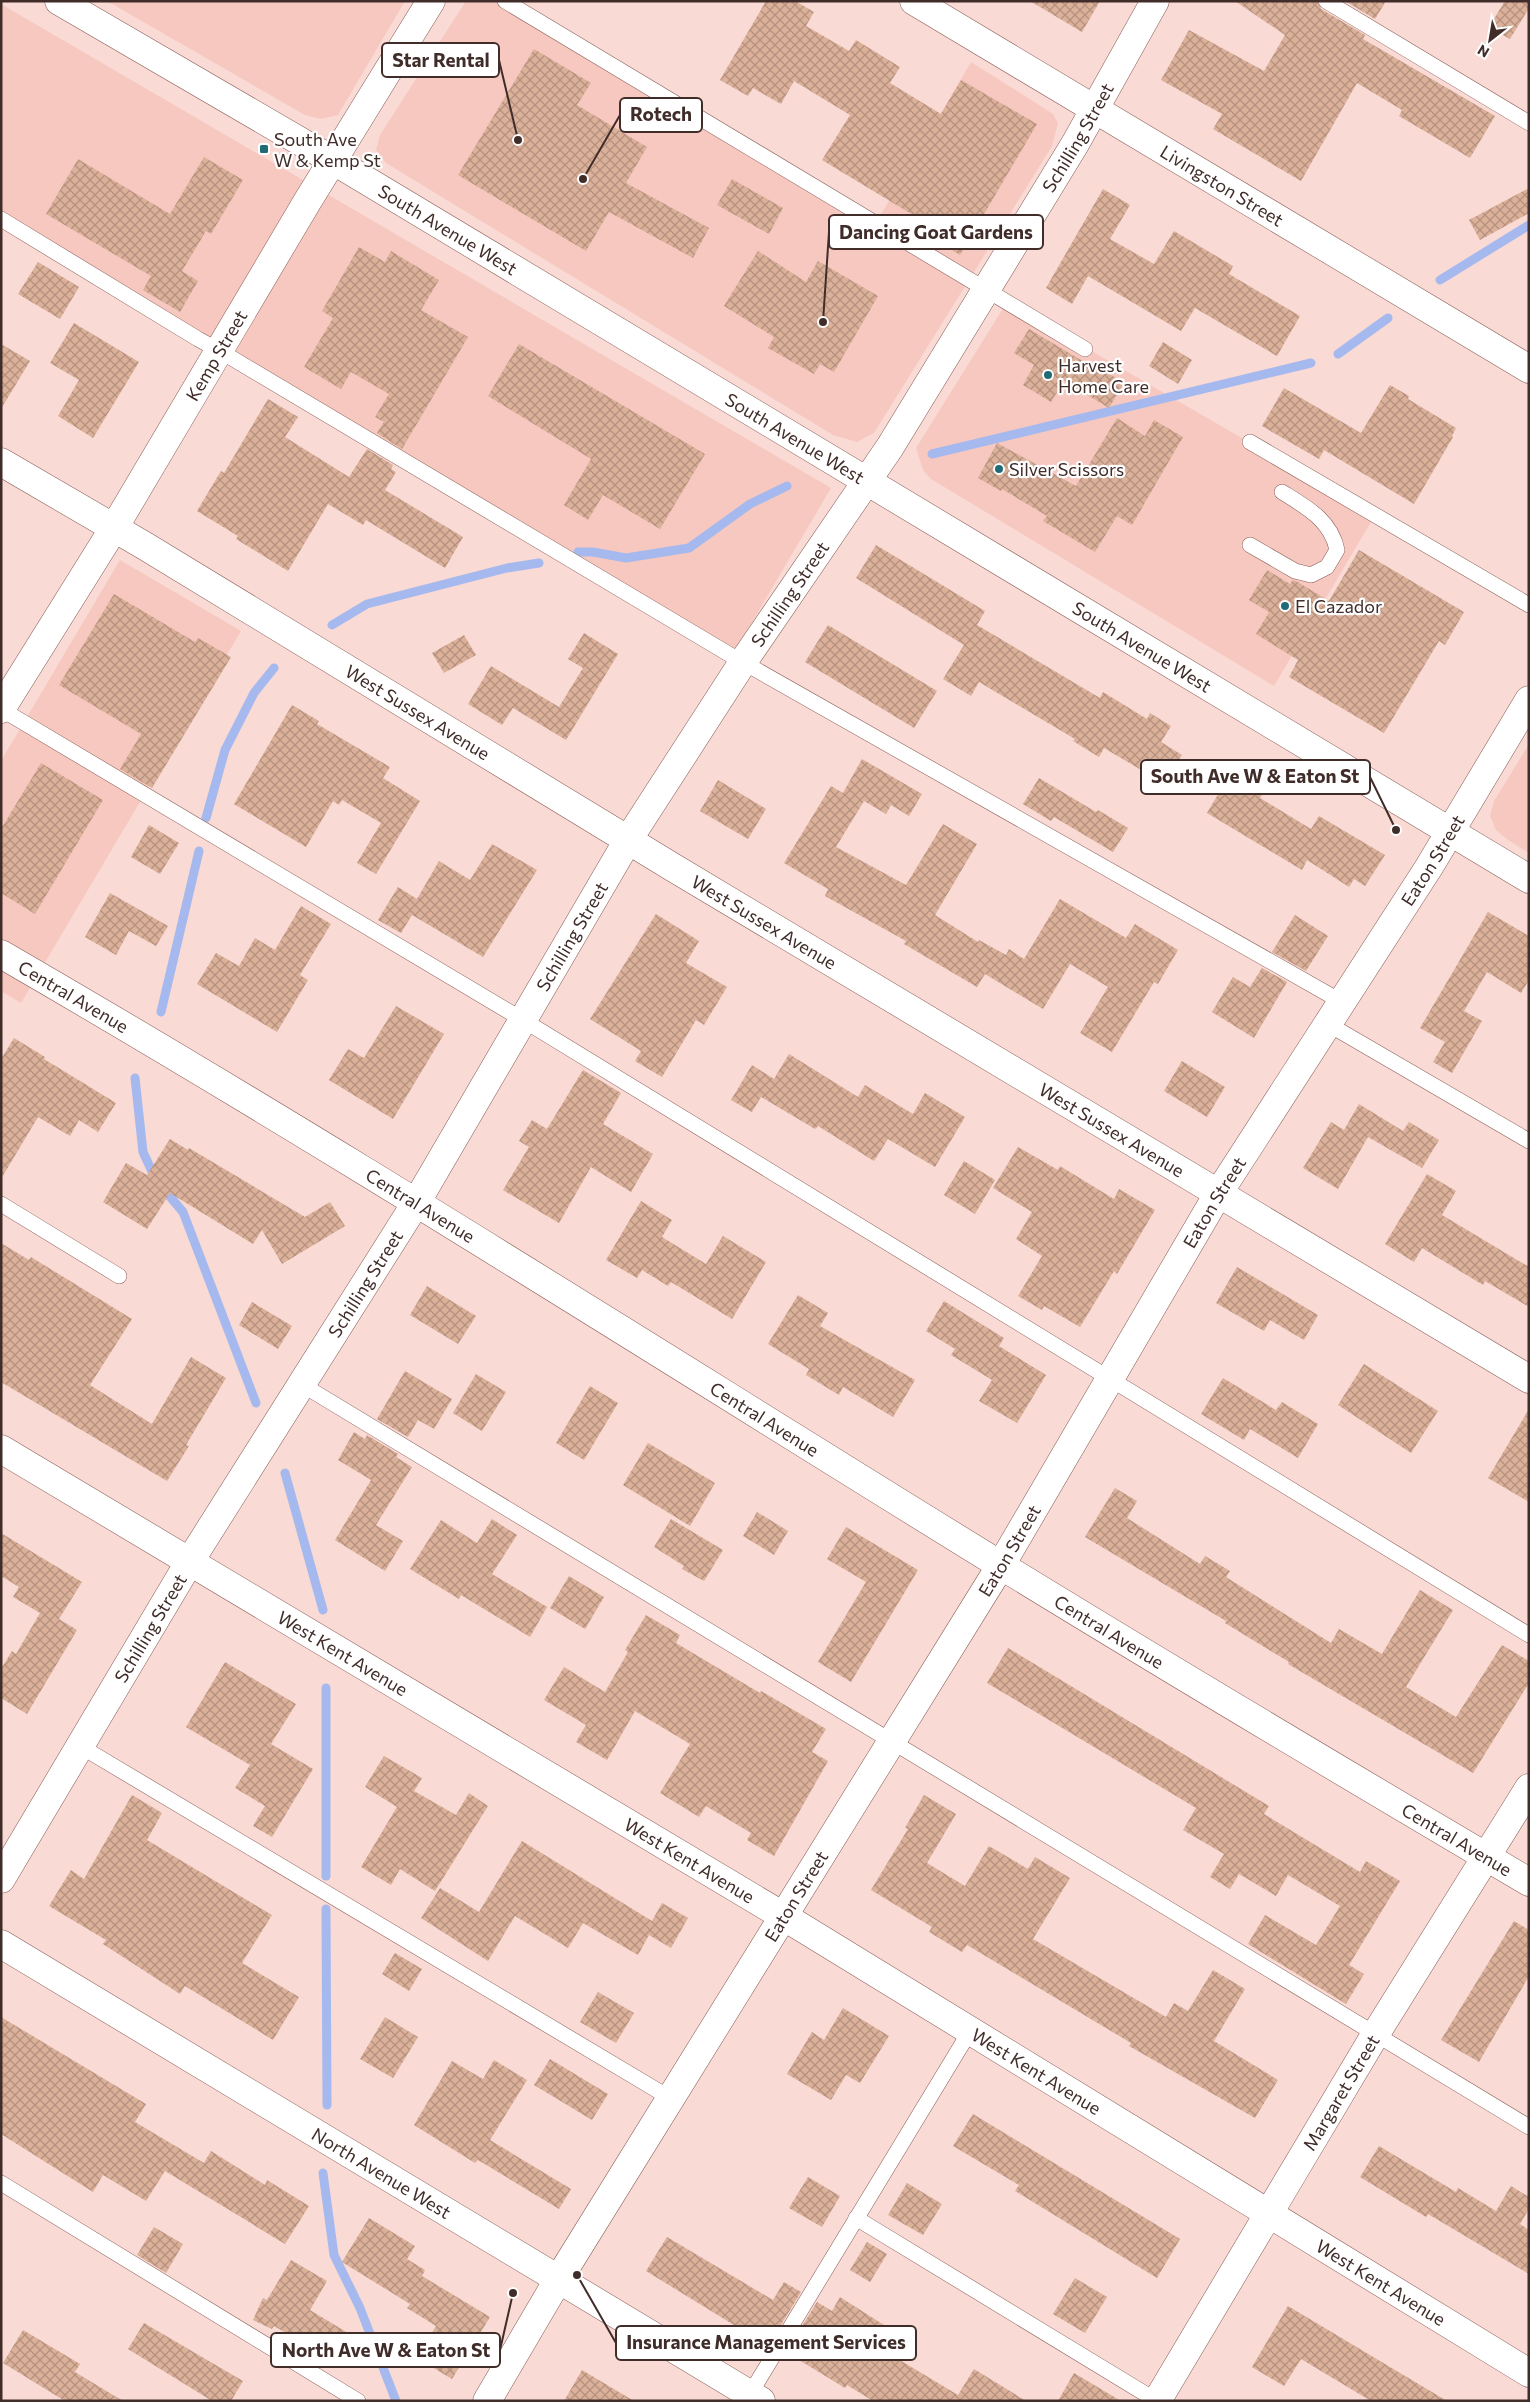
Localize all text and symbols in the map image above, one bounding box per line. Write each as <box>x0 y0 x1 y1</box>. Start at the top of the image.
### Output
north arrow <box>1465 15 1515 65</box>
text: N <box>1474 42 1492 62</box>
callout: Star Rental <box>382 43 499 77</box>
text: Star Rental <box>392 48 490 71</box>
street label: Schilling Street <box>1037 79 1118 196</box>
callout: Rotech <box>620 98 702 132</box>
text: Rotech <box>630 102 692 125</box>
place label: South Ave W & Kemp St <box>274 128 381 171</box>
street label: Livingston Street <box>1156 140 1288 231</box>
marker: South Ave W & Kemp St <box>258 143 270 155</box>
street label: South Avenue West <box>374 179 521 280</box>
callout: Dancing Goat Gardens <box>829 215 1043 249</box>
text: Dancing Goat Gardens <box>839 220 1033 243</box>
street label: Kemp Street <box>181 306 252 405</box>
place label: Harvest Home Care <box>1058 354 1149 397</box>
marker: Harvest Home Care <box>1042 369 1054 381</box>
street label: South Avenue West <box>722 388 869 488</box>
place label: Silver Scissors <box>1009 458 1124 480</box>
marker: Silver Scissors <box>993 463 1005 475</box>
street label: Schilling Street <box>746 537 833 651</box>
place label: El Cazador <box>1295 595 1382 617</box>
street label: South Avenue West <box>1069 596 1216 697</box>
marker: El Cazador <box>1279 600 1291 612</box>
street label: West Sussex Avenue <box>341 660 494 764</box>
callout: South Ave W & Eaton St <box>1141 760 1370 794</box>
text: South Ave W & Eaton St <box>1151 764 1359 787</box>
street label: Eaton Street <box>1396 811 1469 910</box>
street label: West Sussex Avenue <box>688 870 841 974</box>
street label: Schilling Street <box>531 878 612 995</box>
street label: Central Avenue <box>14 956 133 1037</box>
street label: West Sussex Avenue <box>1035 1078 1188 1181</box>
street label: Eaton Street <box>1178 1153 1250 1252</box>
street label: Central Avenue <box>362 1163 479 1247</box>
street label: Schilling Street <box>323 1226 407 1341</box>
street label: Central Avenue <box>706 1377 823 1461</box>
street label: Eaton Street <box>973 1501 1045 1600</box>
street label: Schilling Street <box>109 1570 191 1686</box>
street label: Central Avenue <box>1050 1590 1168 1673</box>
street label: West Kent Avenue <box>274 1606 412 1700</box>
street label: Central Avenue <box>1398 1798 1516 1880</box>
street label: West Kent Avenue <box>620 1813 759 1908</box>
street label: Eaton Street <box>759 1847 832 1946</box>
street label: West Kent Avenue <box>968 2023 1105 2119</box>
street label: Margaret Street <box>1298 2031 1384 2154</box>
street label: North Avenue West <box>308 2123 455 2223</box>
street label: West Kent Avenue <box>1312 2234 1450 2330</box>
callout: Insurance Management Services <box>616 2326 916 2360</box>
text: Insurance Management Services <box>626 2330 906 2353</box>
callout: North Ave W & Eaton St <box>271 2333 500 2367</box>
text: North Ave W & Eaton St <box>282 2338 490 2361</box>

